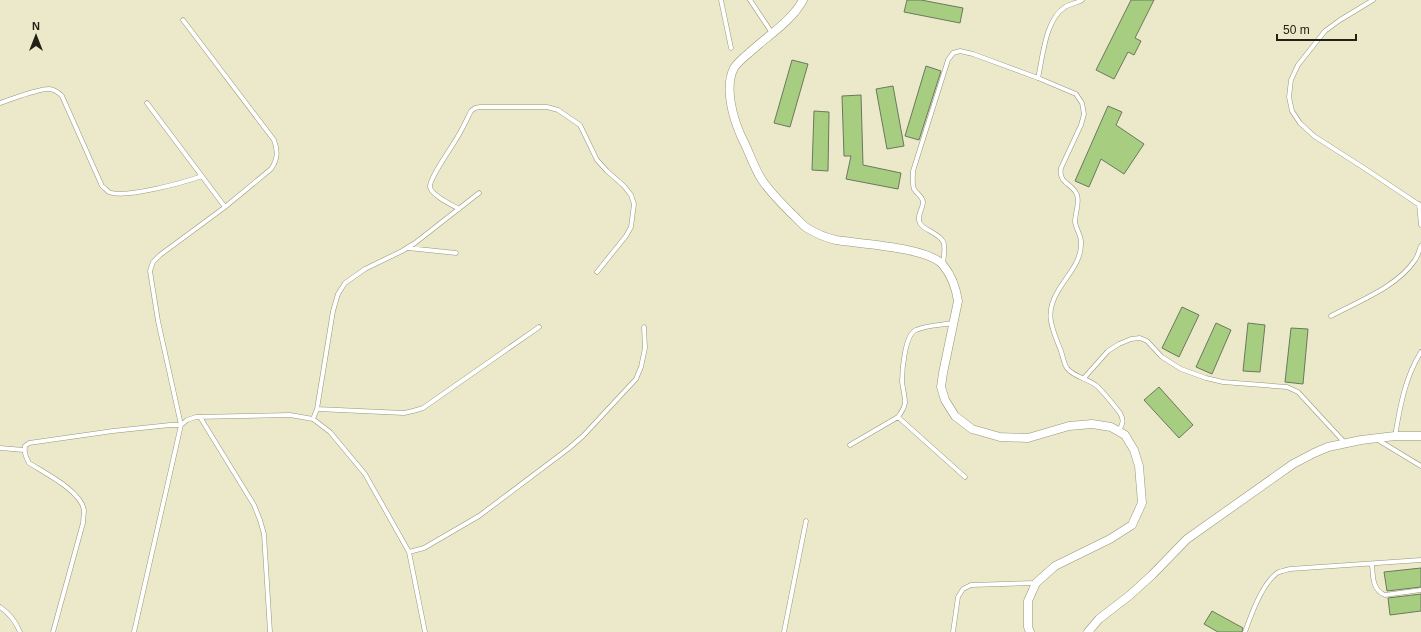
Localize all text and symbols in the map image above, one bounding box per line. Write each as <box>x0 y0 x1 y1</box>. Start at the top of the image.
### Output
north arrow <box>16 16 56 56</box>
scale bar <box>1277 16 1356 42</box>
text: N <box>32 20 40 32</box>
text: 50 m <box>1283 23 1310 37</box>

